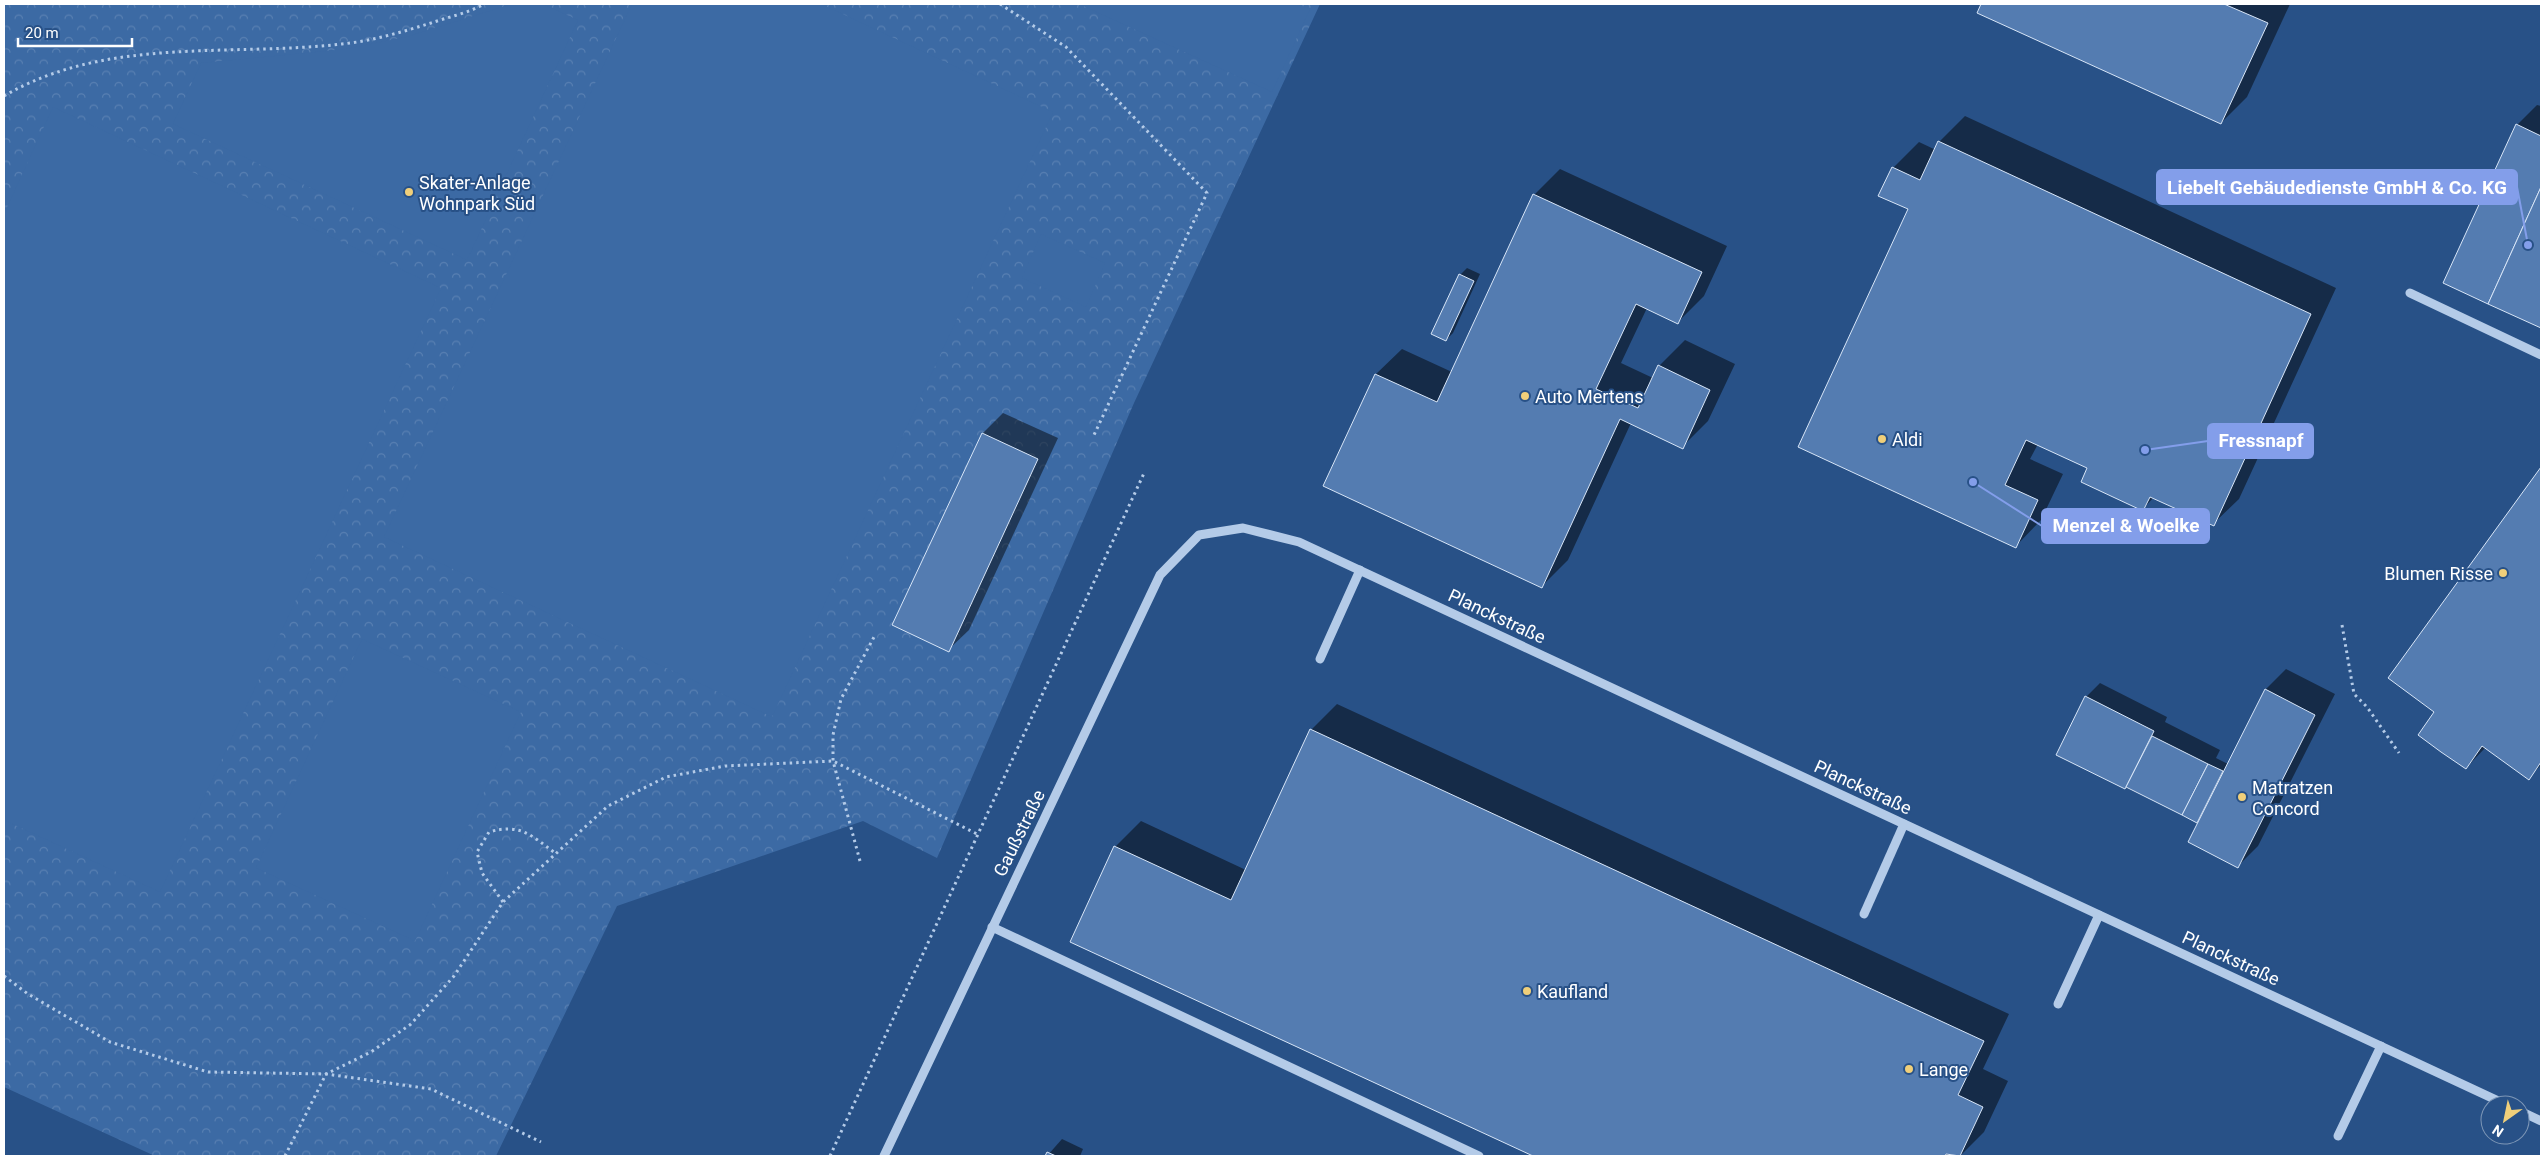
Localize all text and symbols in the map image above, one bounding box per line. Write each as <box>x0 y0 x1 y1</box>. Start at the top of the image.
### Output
scale bar <box>18 15 131 47</box>
text: 20 m <box>25 24 59 42</box>
callout: Liebelt Gebäudedienste GmbH & Co. KG <box>2157 170 2517 204</box>
place label: Skater-Anlage Wohnpark Süd <box>419 172 535 214</box>
text: Liebelt Gebäudedienste GmbH & Co. KG <box>2167 176 2507 199</box>
marker: Skater-Anlage Wohnpark Süd <box>403 186 415 198</box>
place label: Auto Mertens <box>1535 386 1643 407</box>
marker: Auto Mertens <box>1519 390 1531 402</box>
callout: Fressnapf <box>2208 424 2313 458</box>
place label: Aldi <box>1892 429 1923 450</box>
text: Fressnapf <box>2218 429 2304 452</box>
marker: Aldi <box>1876 433 1888 445</box>
callout: Menzel & Woelke <box>2042 509 2209 543</box>
text: Menzel & Woelke <box>2053 514 2199 537</box>
place label: Blumen Risse <box>2384 563 2493 584</box>
marker: Blumen Risse <box>2497 567 2509 579</box>
street label: Planckstraße <box>1445 584 1549 648</box>
street label: Planckstraße <box>1811 755 1915 819</box>
place label: Matratzen Concord <box>2252 777 2333 819</box>
street label: Gaußstraße <box>989 786 1049 880</box>
marker: Matratzen Concord <box>2236 791 2248 803</box>
street label: Planckstraße <box>2179 926 2283 990</box>
place label: Kaufland <box>1537 981 1608 1002</box>
marker: Kaufland <box>1521 985 1533 997</box>
place label: Lange <box>1919 1059 1968 1080</box>
marker: Lange <box>1903 1063 1915 1075</box>
north arrow <box>2480 1095 2530 1145</box>
text: N <box>2489 1121 2506 1140</box>

